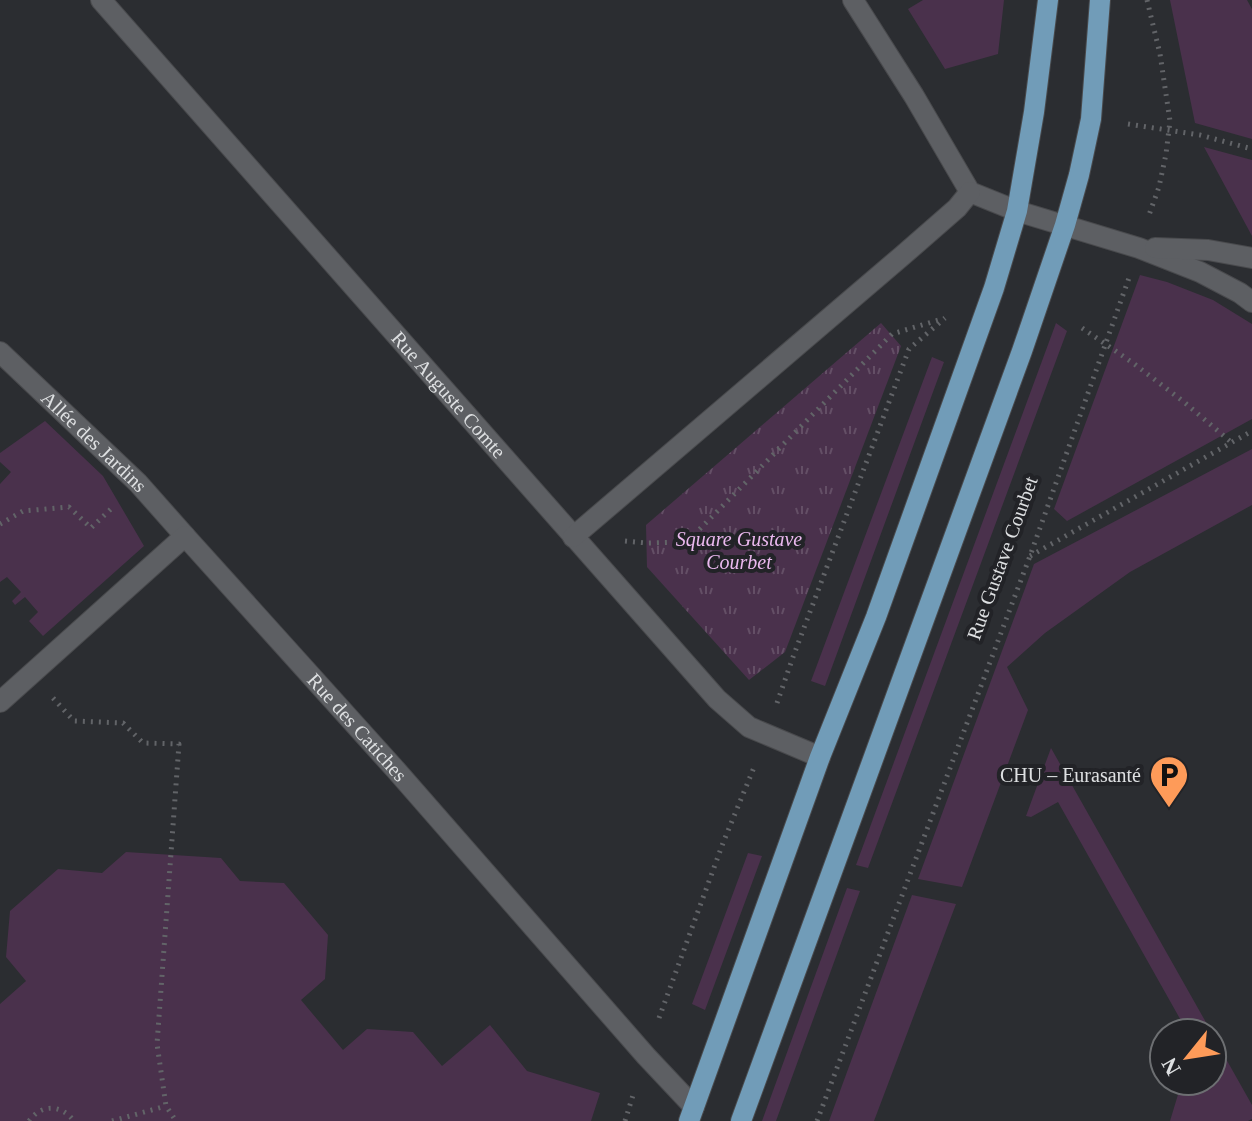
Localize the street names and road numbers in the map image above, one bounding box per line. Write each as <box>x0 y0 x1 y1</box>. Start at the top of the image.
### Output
street label: Rue Auguste Comte <box>387 327 510 462</box>
street label: Allée des Jardins <box>37 386 152 497</box>
street label: Rue Gustave Courbet <box>962 473 1042 643</box>
street label: Rue des Catiches <box>303 669 412 786</box>

